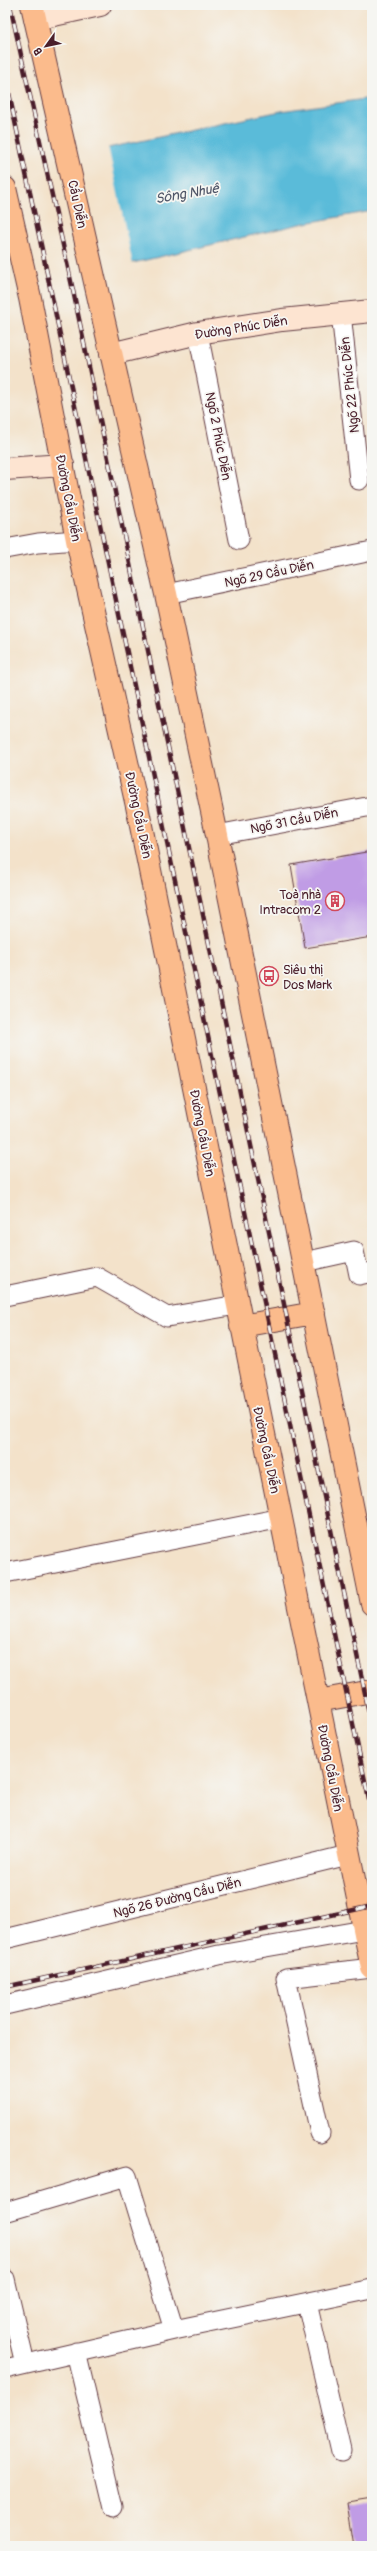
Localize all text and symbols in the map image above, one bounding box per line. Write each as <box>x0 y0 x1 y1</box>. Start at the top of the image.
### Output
north arrow <box>26 26 66 66</box>
text: B <box>31 45 45 57</box>
street label: Cầu Diễn <box>64 178 91 230</box>
water label: Sông Nhuệ <box>154 179 222 207</box>
street label: Đường Phúc Diễn <box>194 313 289 343</box>
street label: Ngõ 22 Phúc Diễn <box>337 336 363 434</box>
street label: Ngõ 2 Phúc Diễn <box>202 391 234 482</box>
street label: Đường Cầu Diễn <box>52 453 85 543</box>
street label: Ngõ 29 Cầu Diễn <box>223 556 315 591</box>
street label: Đường Cầu Diễn <box>121 770 156 860</box>
street label: Ngõ 31 Cầu Diễn <box>249 804 340 837</box>
place label: Toà nhà Intracom 2 <box>259 887 321 918</box>
building icon: Toà nhà Intracom 2 <box>324 890 346 912</box>
place label: Siêu thị Dos Mark <box>283 962 333 993</box>
bus stop icon: Siêu thị Dos Mark <box>258 965 280 987</box>
street label: Đường Cầu Diễn <box>186 1088 219 1178</box>
street label: Đường Cầu Diễn <box>249 1405 284 1495</box>
street label: Đường Cầu Diễn <box>314 1723 347 1813</box>
street label: Ngõ 26 Đường Cầu Diễn <box>111 1873 243 1922</box>

